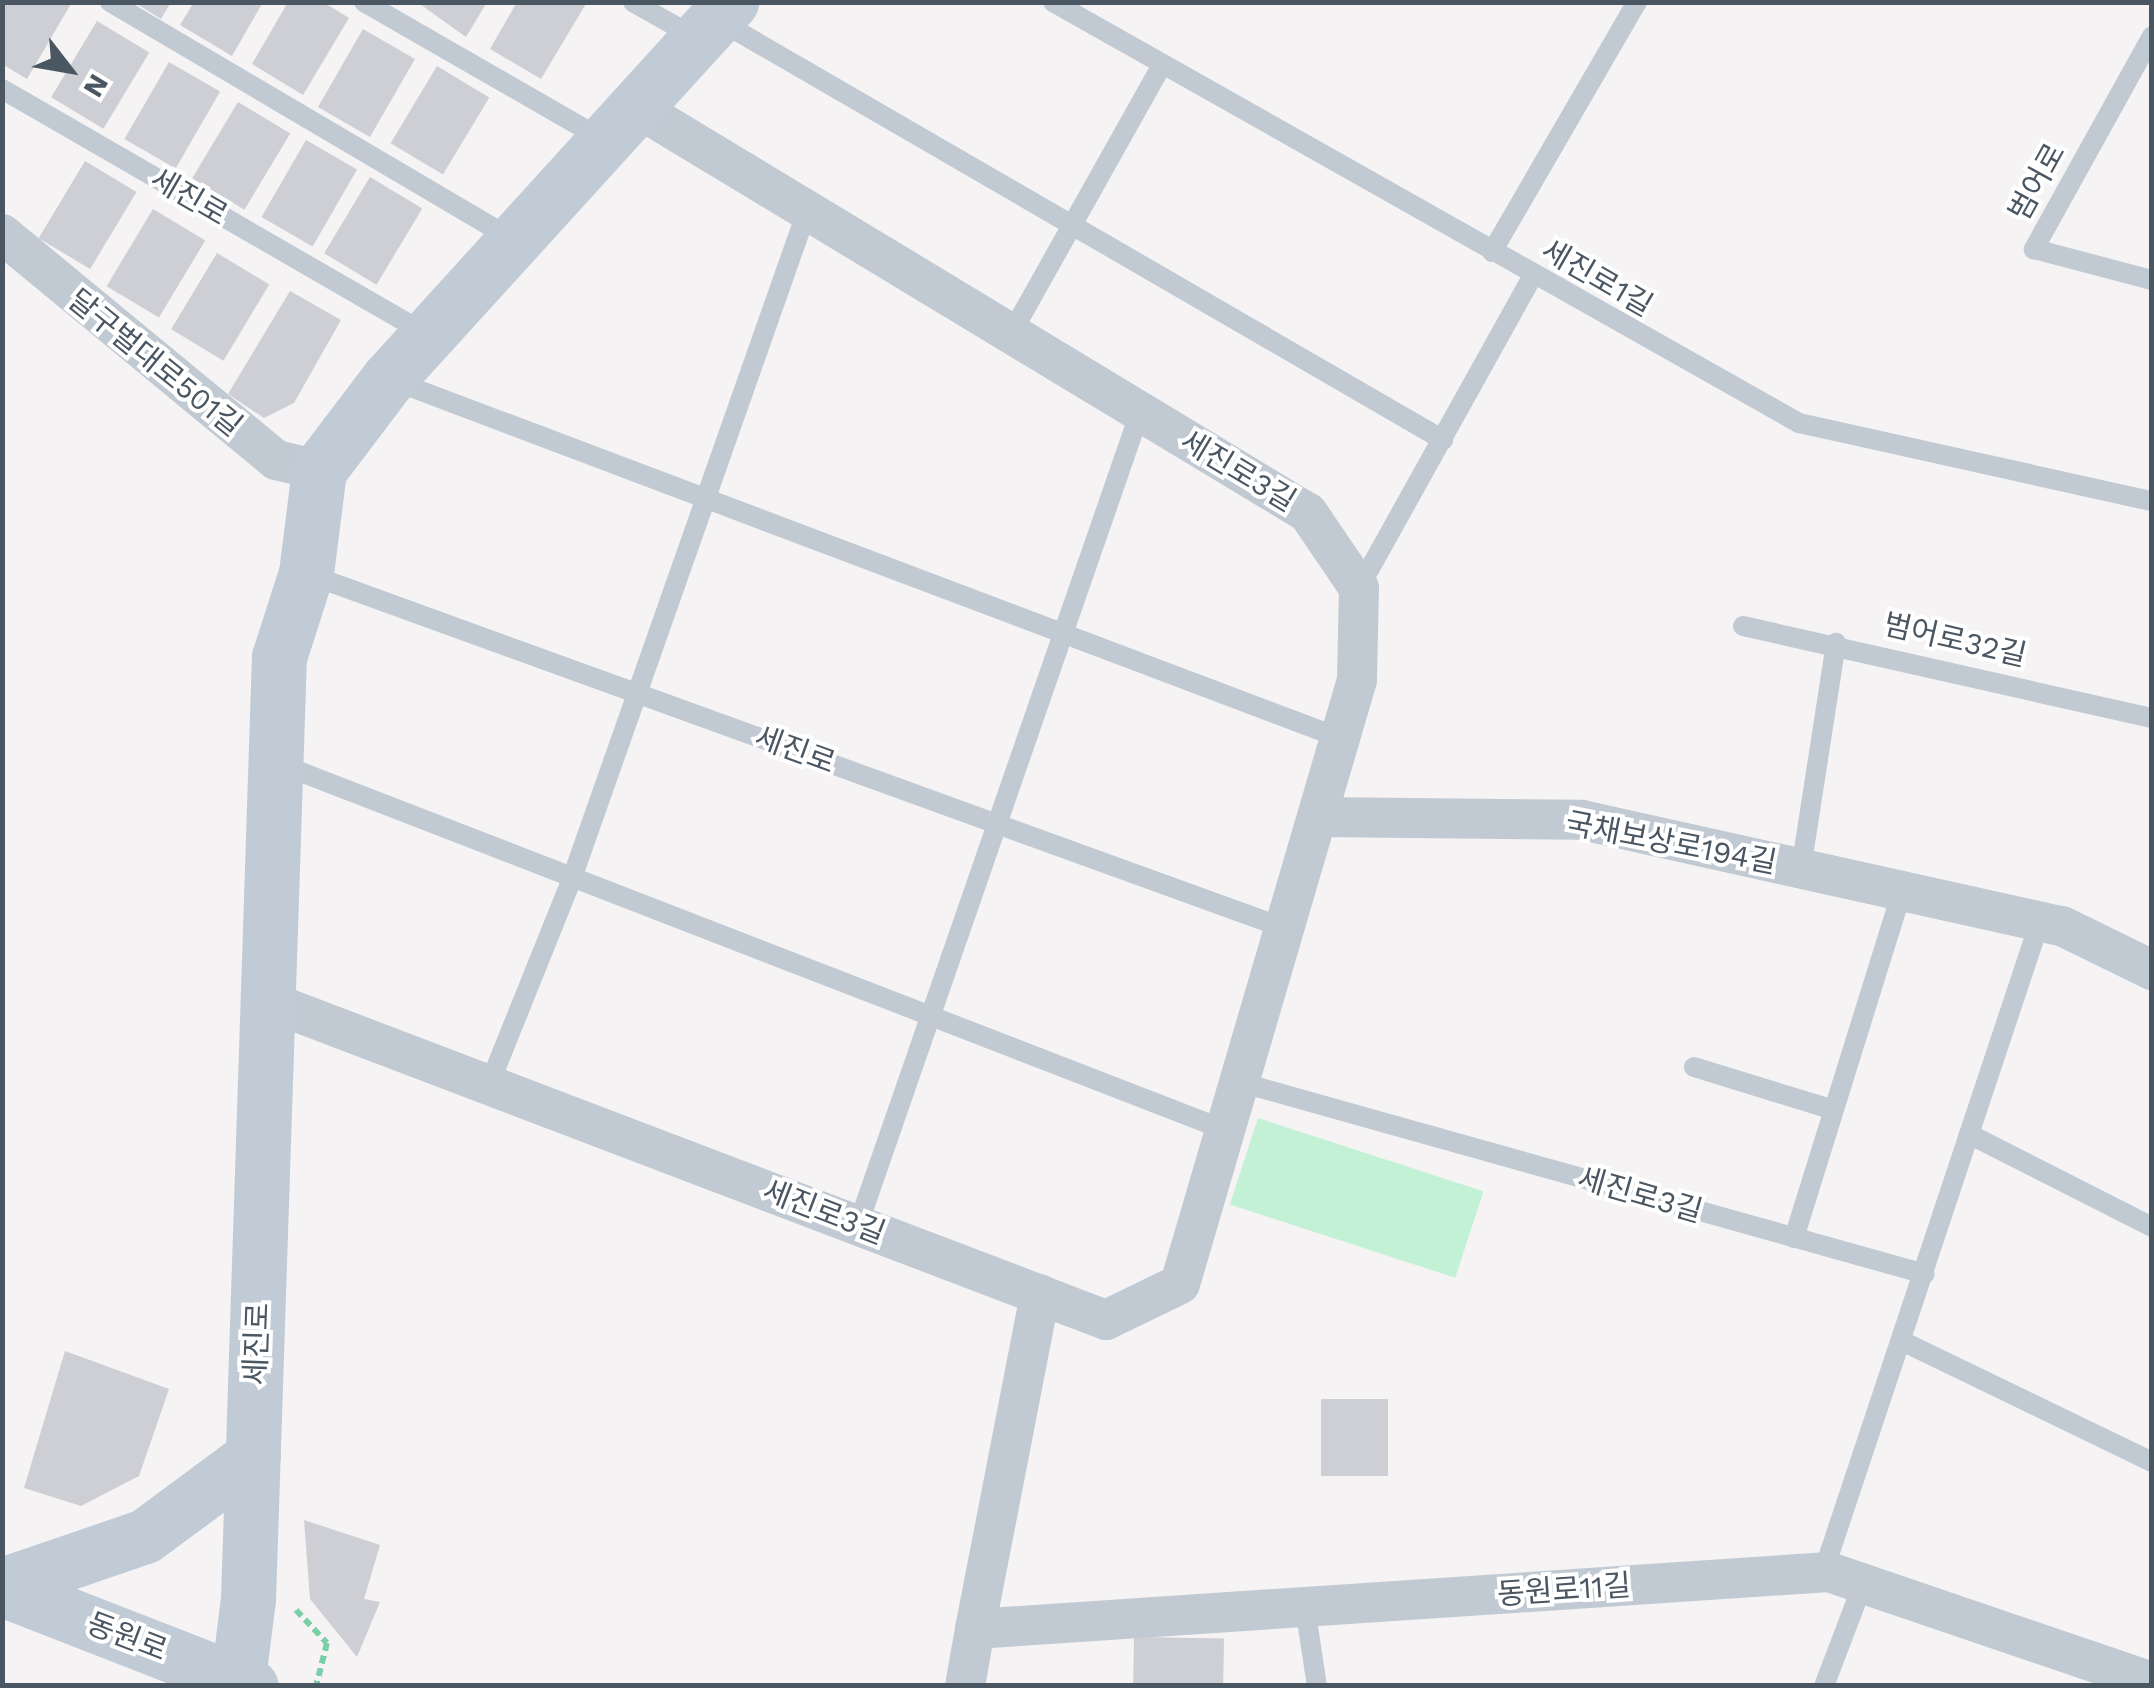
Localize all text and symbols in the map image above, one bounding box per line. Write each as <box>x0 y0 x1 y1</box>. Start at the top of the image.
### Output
north arrow <box>20 20 120 120</box>
text: N <box>77 68 116 103</box>
street label: 범어로 <box>2001 137 2073 227</box>
street label: 세진로 <box>144 161 234 233</box>
street label: 세진로1길 <box>1535 232 1659 324</box>
street label: 달구벌대로501길 <box>61 282 249 444</box>
street label: 세진로3길 <box>1174 423 1302 519</box>
street label: 범어로32길 <box>1880 606 2030 674</box>
street label: 세진로 <box>750 719 840 781</box>
street label: 국채보상로194길 <box>1562 805 1780 881</box>
street label: 세진로3길 <box>1574 1160 1706 1230</box>
street label: 세진로3길 <box>758 1172 890 1252</box>
street label: 세진로 <box>238 1302 276 1386</box>
street label: 동원로11길 <box>1496 1567 1632 1613</box>
street label: 동원로 <box>82 1605 172 1669</box>

